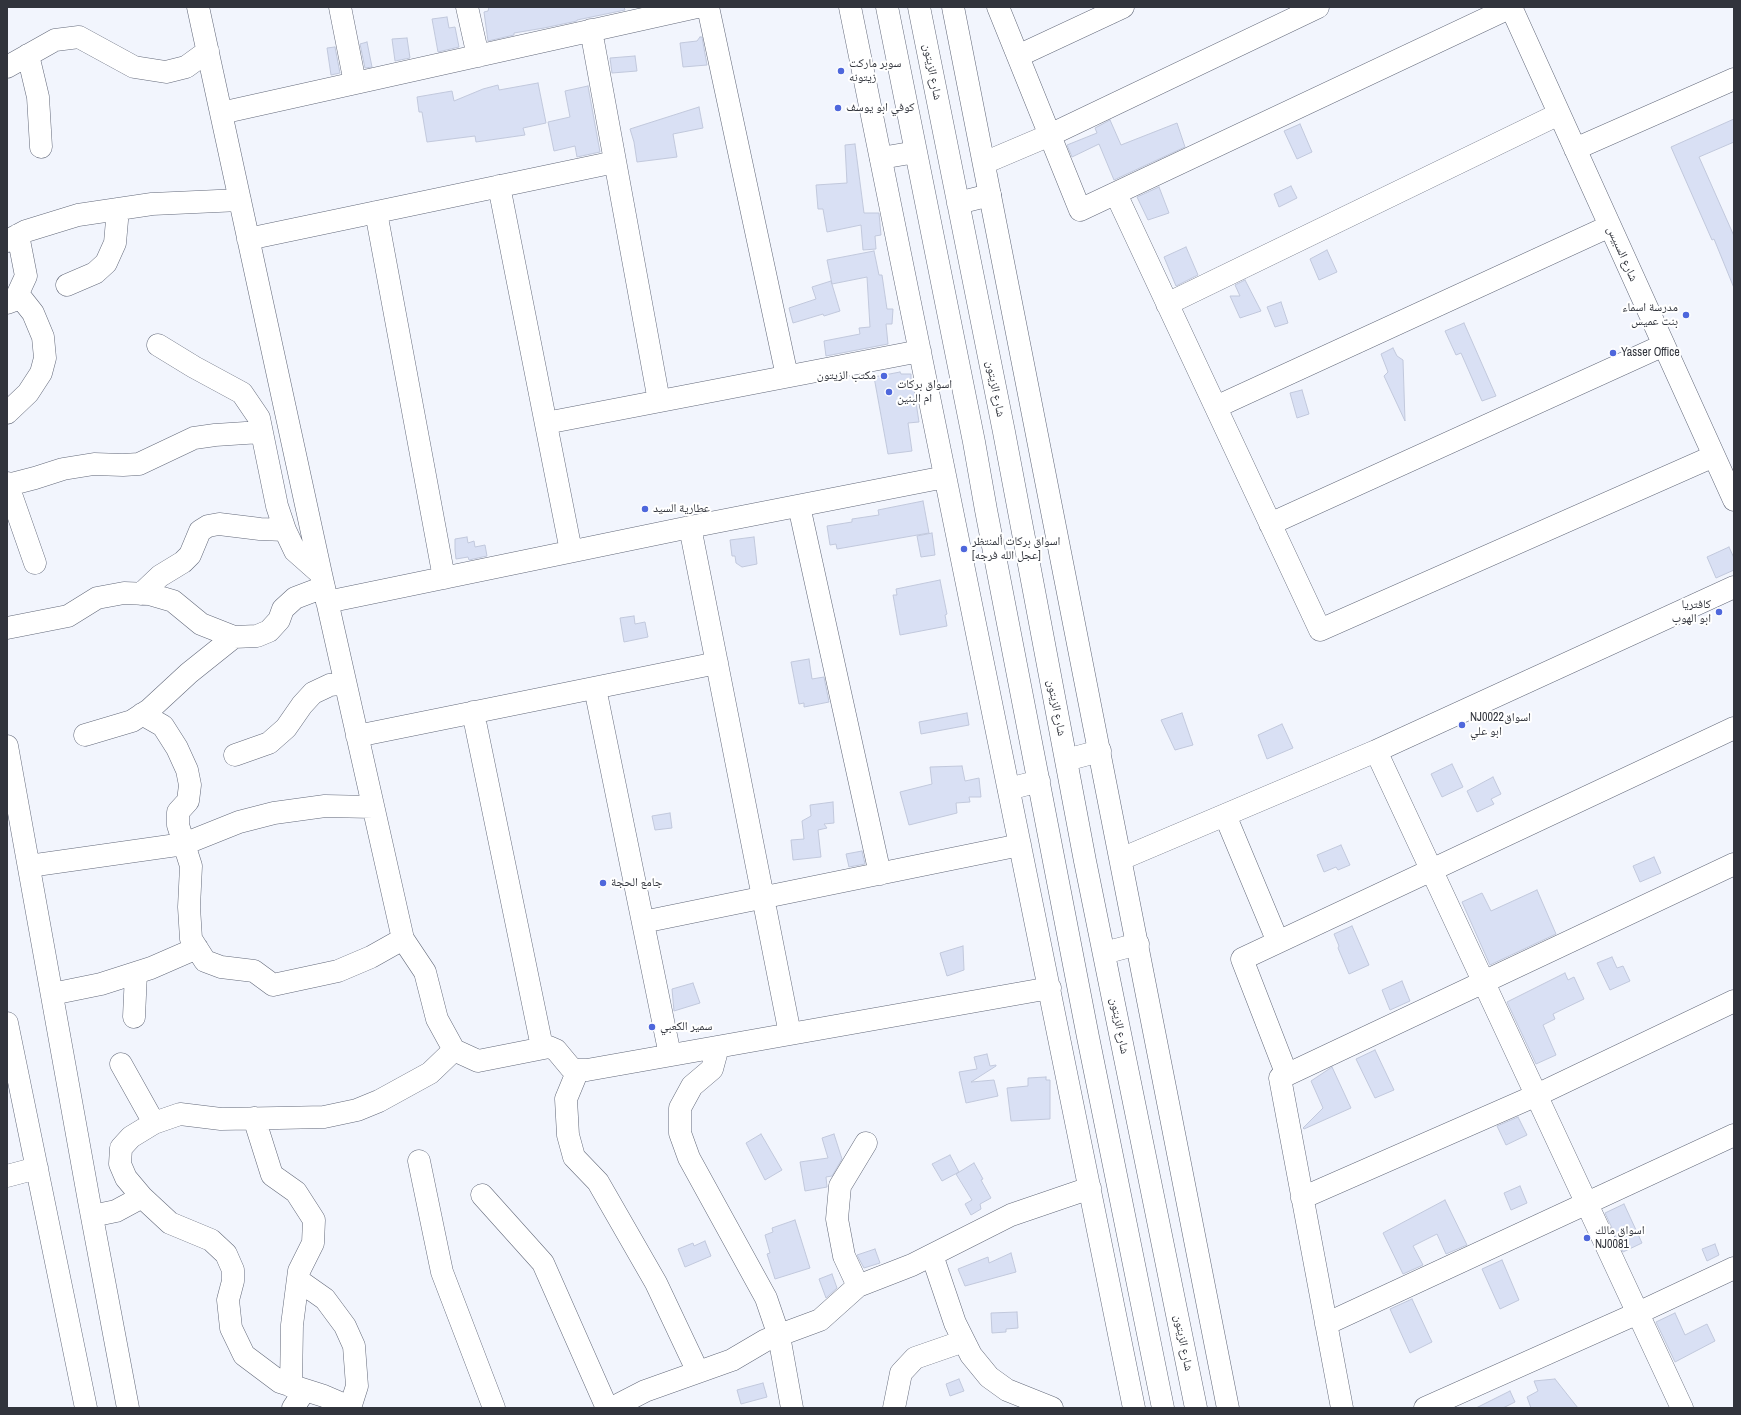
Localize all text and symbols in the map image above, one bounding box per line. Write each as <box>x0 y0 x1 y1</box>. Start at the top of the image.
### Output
street label: شارع الزيتون <box>920 43 944 101</box>
place label: سوبر ماركت زيتونه <box>849 57 901 85</box>
marker: سوبر ماركت زيتونه <box>836 66 846 76</box>
place label: كوفي ابو يوسف <box>846 101 915 115</box>
marker: كوفي ابو يوسف <box>833 103 843 113</box>
street label: شارع السبيس <box>1603 224 1641 284</box>
place label: مدرسة اسماء بنت عميس <box>1622 301 1678 329</box>
marker: مدرسة اسماء بنت عميس <box>1681 310 1691 320</box>
place label: Yasser Office <box>1621 346 1680 360</box>
marker: Yasser Office <box>1608 348 1618 358</box>
street label: شارع الزيتون <box>983 360 1007 418</box>
place label: مكتب الزيتون <box>817 369 876 383</box>
marker: مكتب الزيتون <box>879 371 889 381</box>
place label: اسواق بركات ام البنين <box>897 378 952 406</box>
marker: اسواق بركات ام البنين <box>884 387 894 397</box>
place label: عطارية السيد <box>653 502 710 516</box>
marker: عطارية السيد <box>640 504 650 514</box>
place label: اسواق بركات ألمنتظر [عجل الله فرجه] <box>972 535 1060 563</box>
marker: اسواق بركات ألمنتظر [عجل الله فرجه] <box>959 544 969 554</box>
place label: كافتريا ابو الهوب <box>1672 598 1711 626</box>
marker: كافتريا ابو الهوب <box>1714 607 1724 617</box>
street label: شارع الزيتون <box>1044 679 1068 737</box>
place label: NJ0022اسواق ابو علي <box>1470 711 1531 739</box>
marker: NJ0022اسواق ابو علي <box>1457 720 1467 730</box>
place label: جامع الحجة <box>611 876 662 890</box>
marker: جامع الحجة <box>598 878 608 888</box>
street label: شارع الزيتون <box>1107 997 1131 1055</box>
place label: سمير الكعبي <box>660 1020 712 1034</box>
marker: سمير الكعبي <box>647 1022 657 1032</box>
place label: اسواق مالك NJ0081 <box>1595 1224 1645 1252</box>
marker: اسواق مالك NJ0081 <box>1582 1233 1592 1243</box>
street label: شارع الزيتون <box>1171 1314 1195 1372</box>

